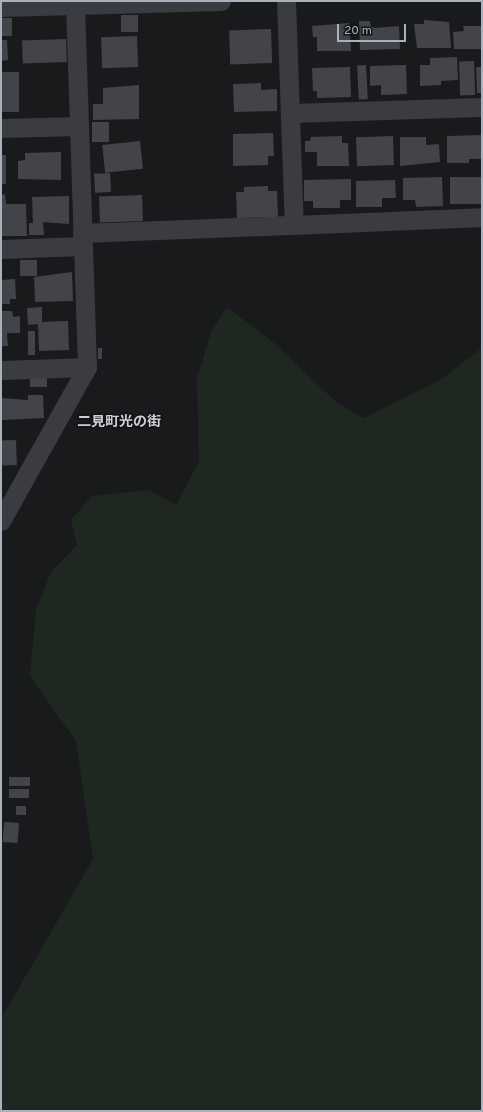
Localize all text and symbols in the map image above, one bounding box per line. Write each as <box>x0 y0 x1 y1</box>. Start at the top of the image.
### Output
scale bar <box>339 16 408 42</box>
text: 20 m <box>344 23 372 39</box>
district label: 二見町光の街 <box>77 415 161 431</box>

